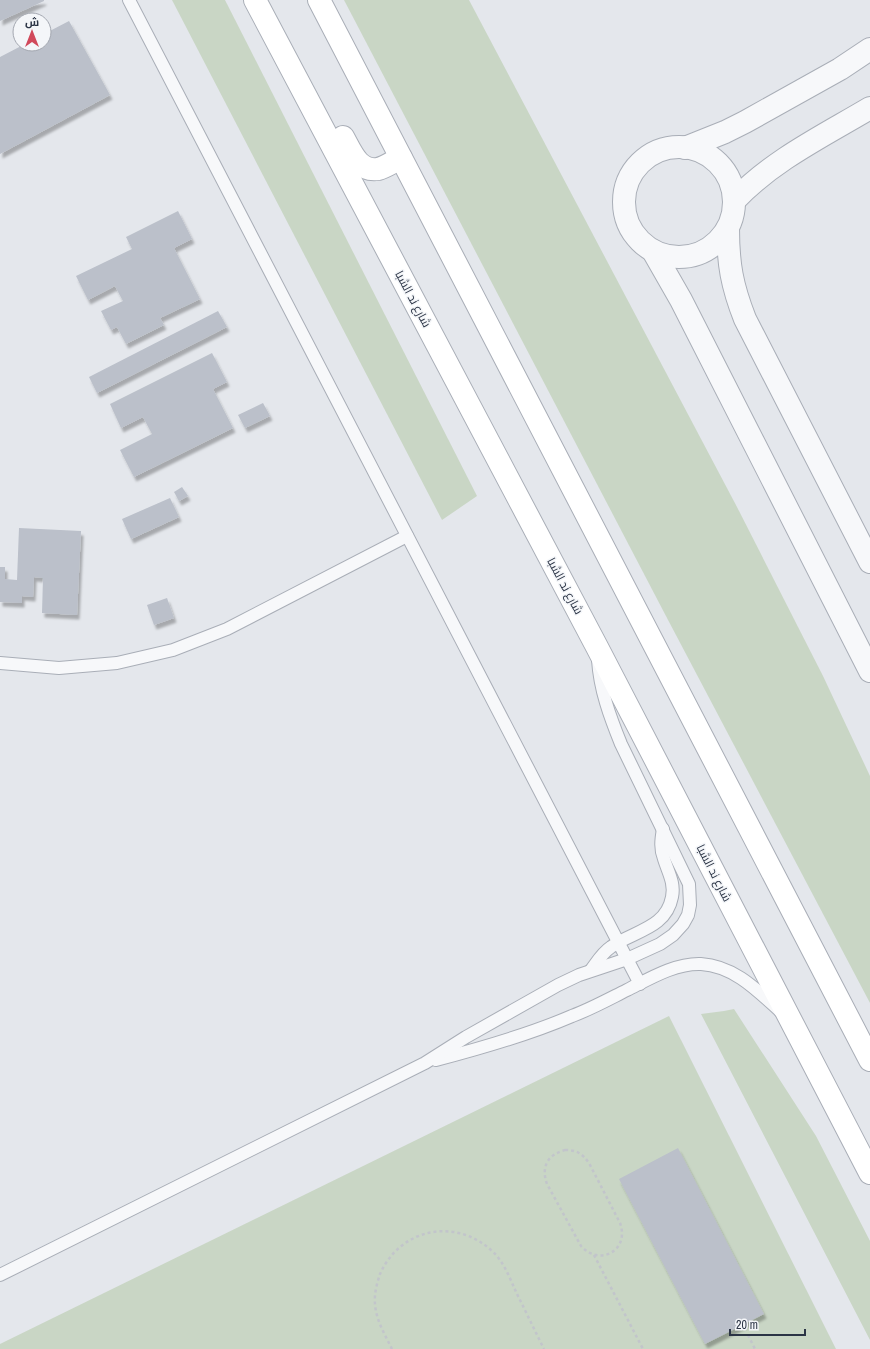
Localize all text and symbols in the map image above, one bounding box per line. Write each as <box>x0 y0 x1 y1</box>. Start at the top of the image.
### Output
north arrow <box>12 12 52 52</box>
text: ش <box>25 15 39 29</box>
street label: شارع ند الشبا <box>391 268 435 330</box>
street label: شارع ند الشبا <box>543 555 587 617</box>
street label: شارع ند الشبا <box>693 842 735 904</box>
scale bar <box>730 1311 805 1337</box>
text: 20 m <box>736 1317 758 1333</box>

